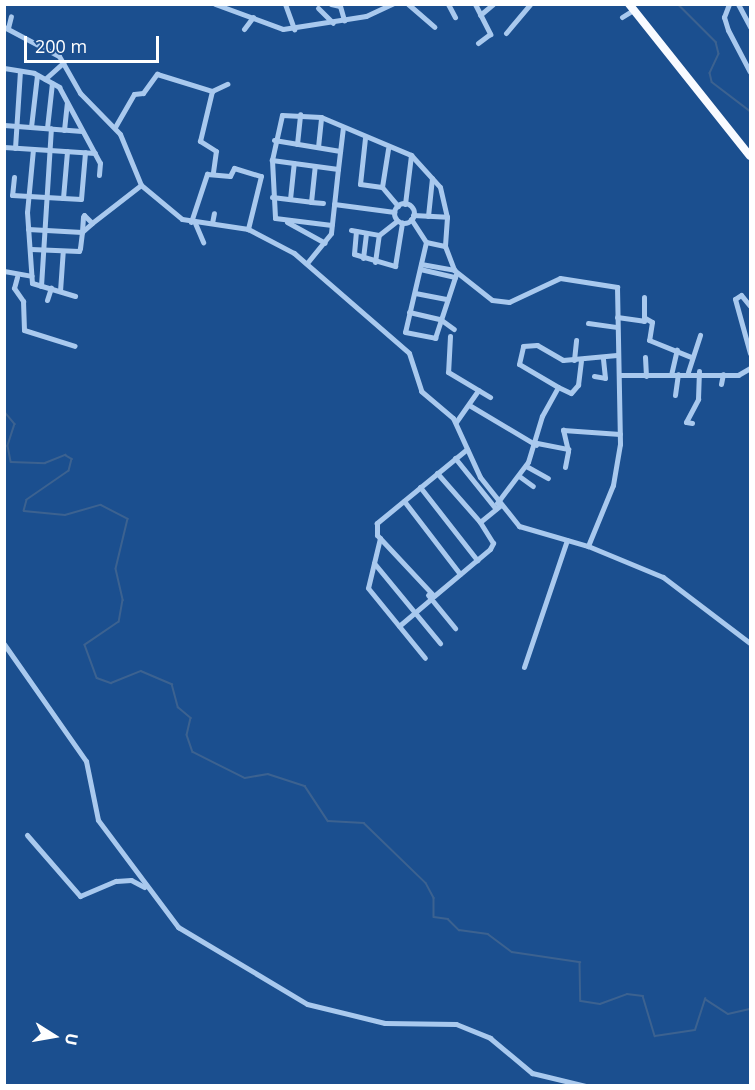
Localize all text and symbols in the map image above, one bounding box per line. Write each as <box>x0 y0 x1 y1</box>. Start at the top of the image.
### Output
scale bar <box>27 24 162 62</box>
text: 200 m <box>35 34 87 58</box>
north arrow <box>24 1006 84 1066</box>
text: U <box>60 1031 84 1047</box>

